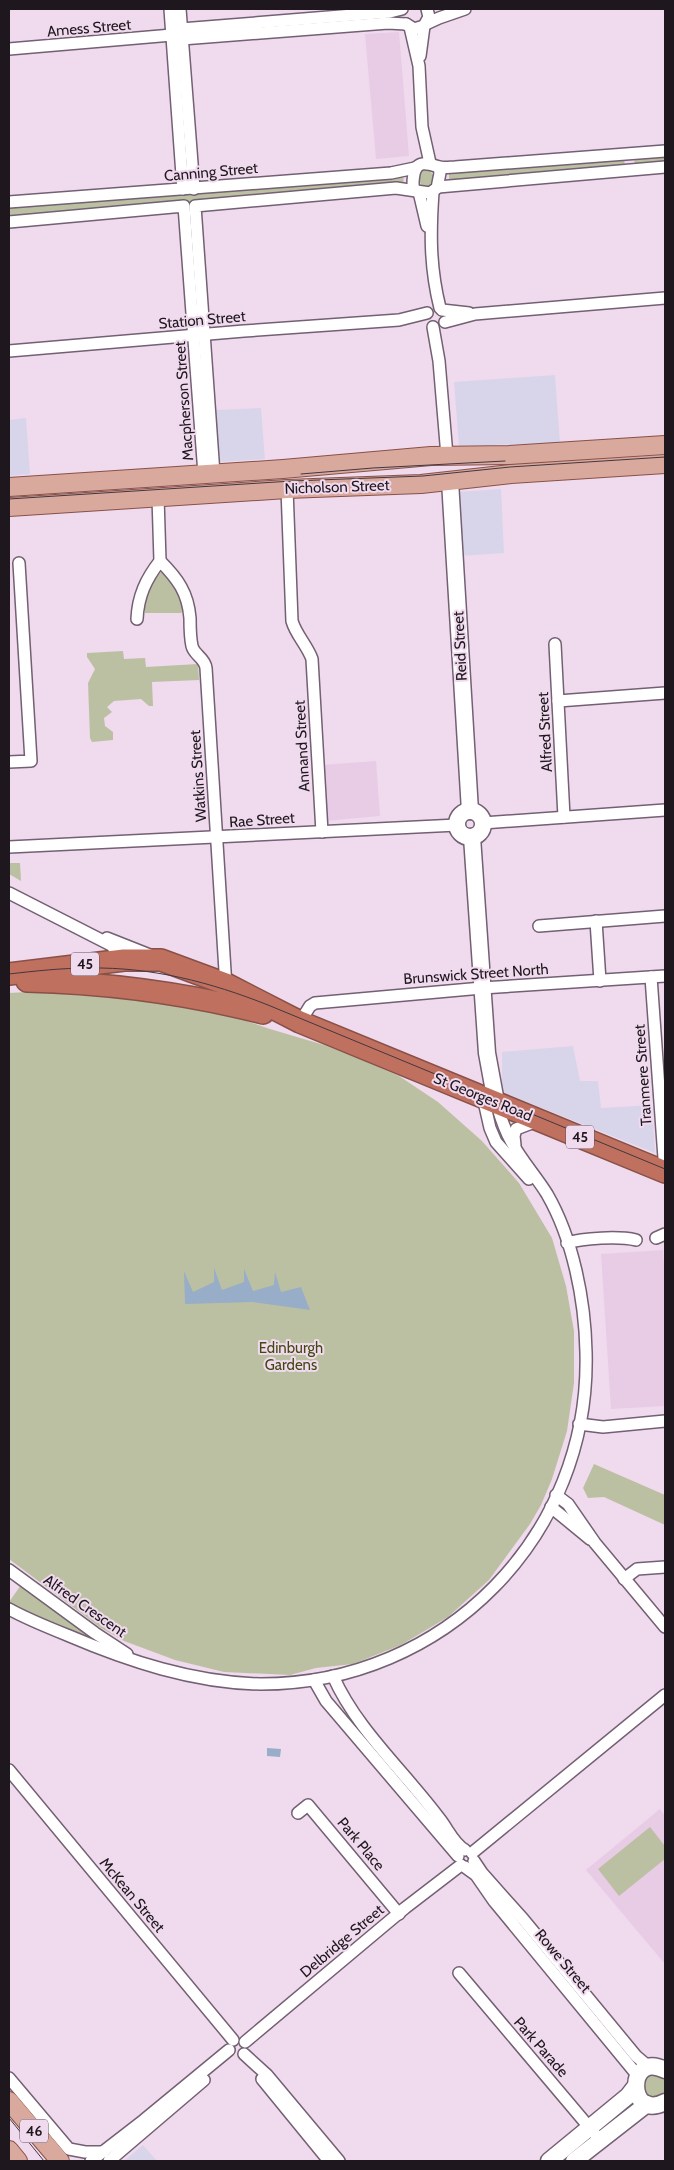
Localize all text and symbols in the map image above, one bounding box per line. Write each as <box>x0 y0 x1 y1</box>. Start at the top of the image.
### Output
street label: Amess Street <box>46 15 132 41</box>
street label: Canning Street <box>163 159 259 185</box>
street label: Station Street <box>158 307 246 333</box>
street label: Macpherson Street <box>171 341 197 461</box>
street label: Nicholson Street <box>284 476 390 498</box>
street label: Reid Street <box>449 611 471 681</box>
street label: Alfred Street <box>534 692 556 772</box>
street label: Annand Street <box>291 700 313 792</box>
street label: Watkins Street <box>186 729 210 823</box>
street label: Rae Street <box>229 809 295 831</box>
road number: 45 <box>71 952 99 976</box>
street label: Brunswick Street North <box>403 960 549 988</box>
street label: Tranmere Street <box>630 1024 656 1126</box>
street label: St Georges Road <box>431 1069 535 1125</box>
road number: 45 <box>566 1126 594 1148</box>
park label: Edinburgh Gardens <box>259 1339 323 1374</box>
street label: Alfred Crescent <box>40 1571 130 1641</box>
street label: Park Place <box>334 1814 389 1875</box>
street label: McKean Street <box>96 1854 168 1936</box>
street label: Delbridge Street <box>297 1901 387 1981</box>
street label: Rowe Street <box>531 1926 595 1996</box>
street label: Park Parade <box>510 2013 572 2081</box>
road number: 46 <box>20 2120 48 2142</box>

